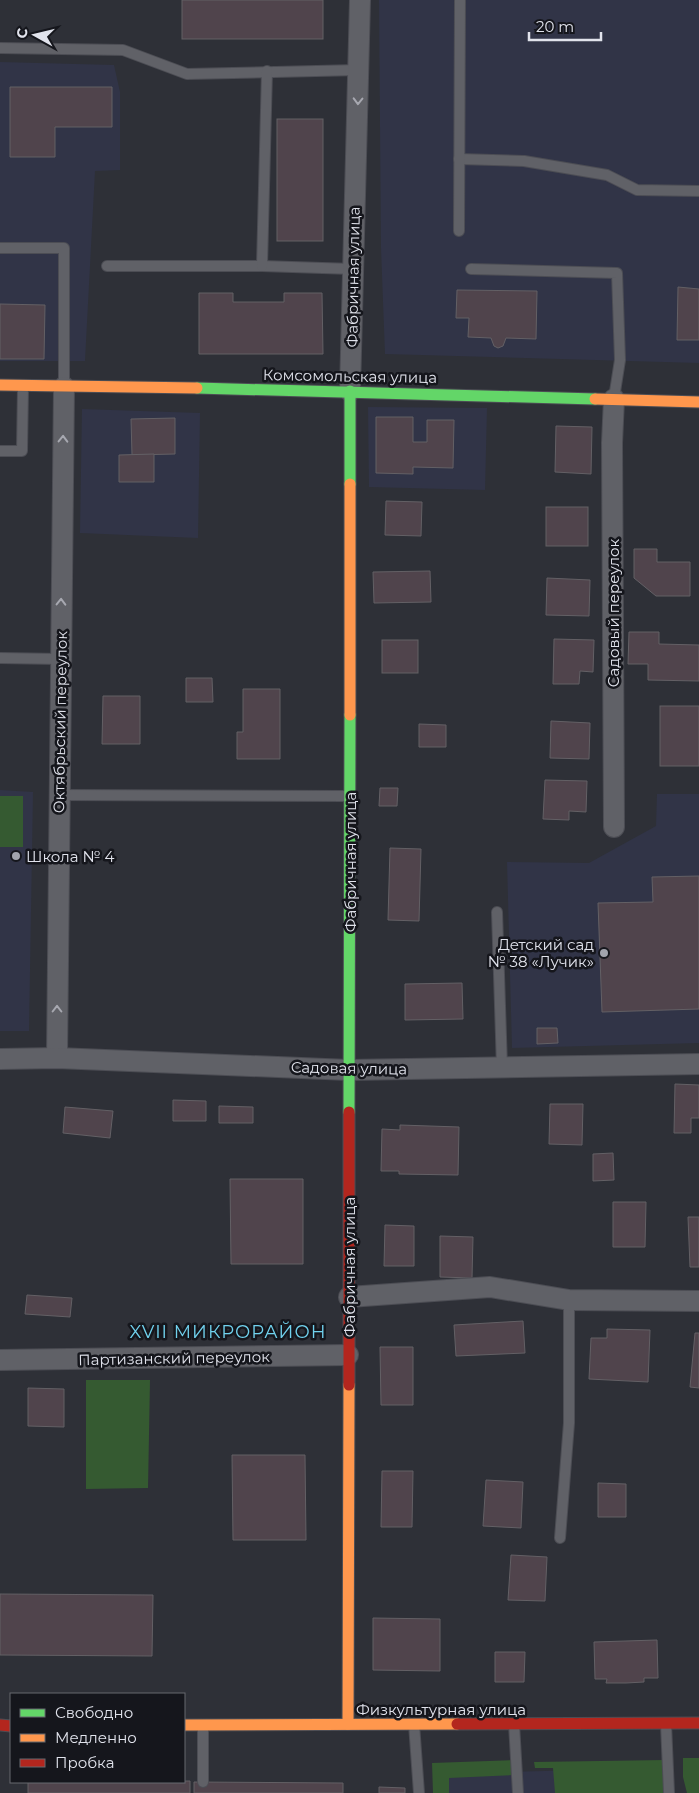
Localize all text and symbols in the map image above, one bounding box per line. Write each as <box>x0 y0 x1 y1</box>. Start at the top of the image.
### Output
north arrow <box>10 10 60 60</box>
scale bar <box>529 10 602 42</box>
text: 20 m <box>536 17 574 36</box>
text: С <box>13 27 32 39</box>
one-way arrow <box>352 97 363 105</box>
street label: Фабричная улица <box>342 206 364 348</box>
street label: Комсомольская улица <box>263 365 437 387</box>
one-way arrow <box>58 435 68 443</box>
street label: Садовый переулок <box>604 539 623 687</box>
one-way arrow <box>56 598 66 606</box>
street label: Октябрьский переулок <box>49 630 71 813</box>
street label: Фабричная улица <box>341 792 360 932</box>
place label: Школа № 4 <box>26 847 114 866</box>
marker: Школа № 4 <box>10 850 22 862</box>
place label: Детский сад № 38 «Лучик» <box>488 935 594 971</box>
marker: Детский сад № 38 «Лучик» <box>598 947 610 959</box>
one-way arrow <box>52 1005 62 1013</box>
street label: Садовая улица <box>291 1057 407 1079</box>
street label: Фабричная улица <box>340 1197 359 1337</box>
district label: XVII МИКРОРАЙОН <box>129 1321 327 1343</box>
street label: Партизанский переулок <box>78 1347 270 1369</box>
legend <box>10 1693 185 1783</box>
street label: Физкультурная улица <box>356 1700 526 1719</box>
text: Свободно <box>55 1703 133 1722</box>
text: Медленно <box>55 1728 137 1747</box>
text: Пробка <box>55 1753 114 1772</box>

